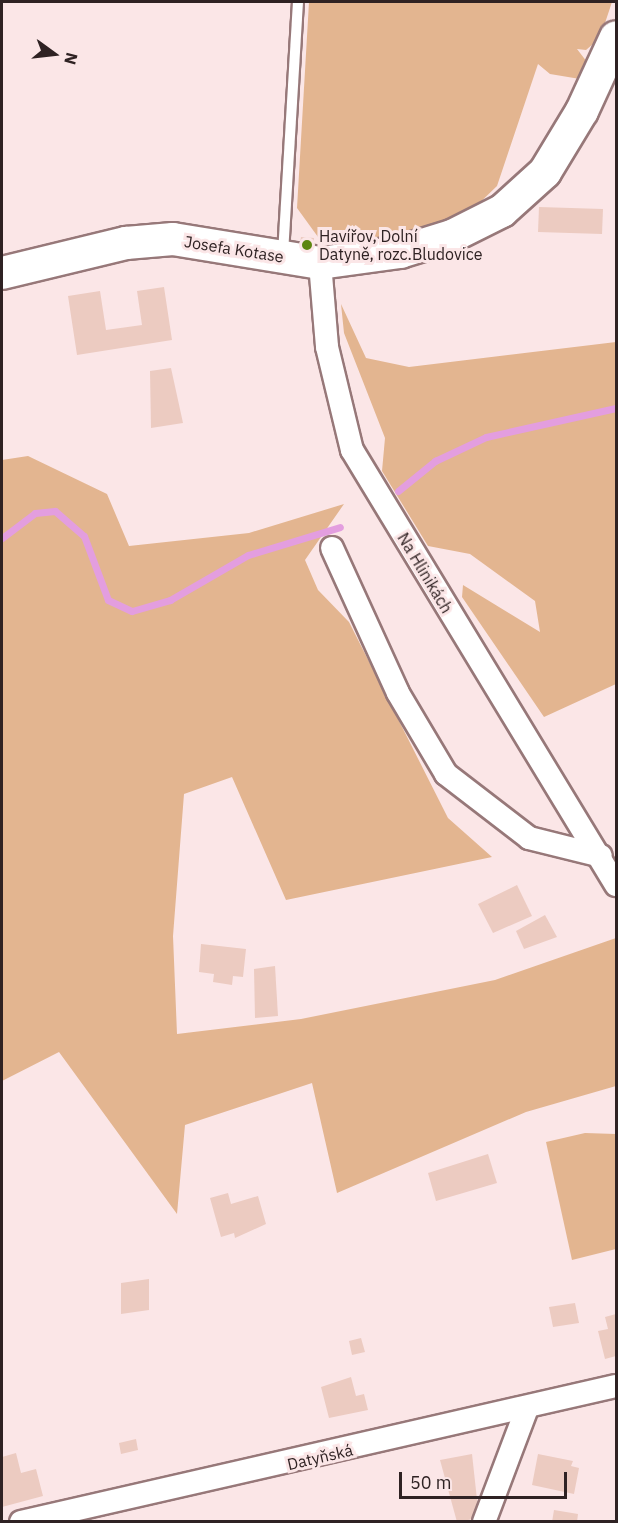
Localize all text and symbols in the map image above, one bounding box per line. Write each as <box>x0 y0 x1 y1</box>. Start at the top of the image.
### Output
north arrow <box>24 24 84 84</box>
text: N <box>60 50 83 67</box>
place label: Havířov, Dolní Datyně, rozc.Bludovice <box>319 226 483 264</box>
street label: Josefa Kotase <box>183 232 285 266</box>
marker: Havířov, Dolní Datyně, rozc.Bludovice <box>300 238 314 252</box>
street label: Na Hlinikách <box>393 529 457 617</box>
street label: Datyňská <box>285 1440 355 1474</box>
scale bar <box>402 1460 570 1498</box>
text: 50 m <box>410 1471 452 1494</box>

